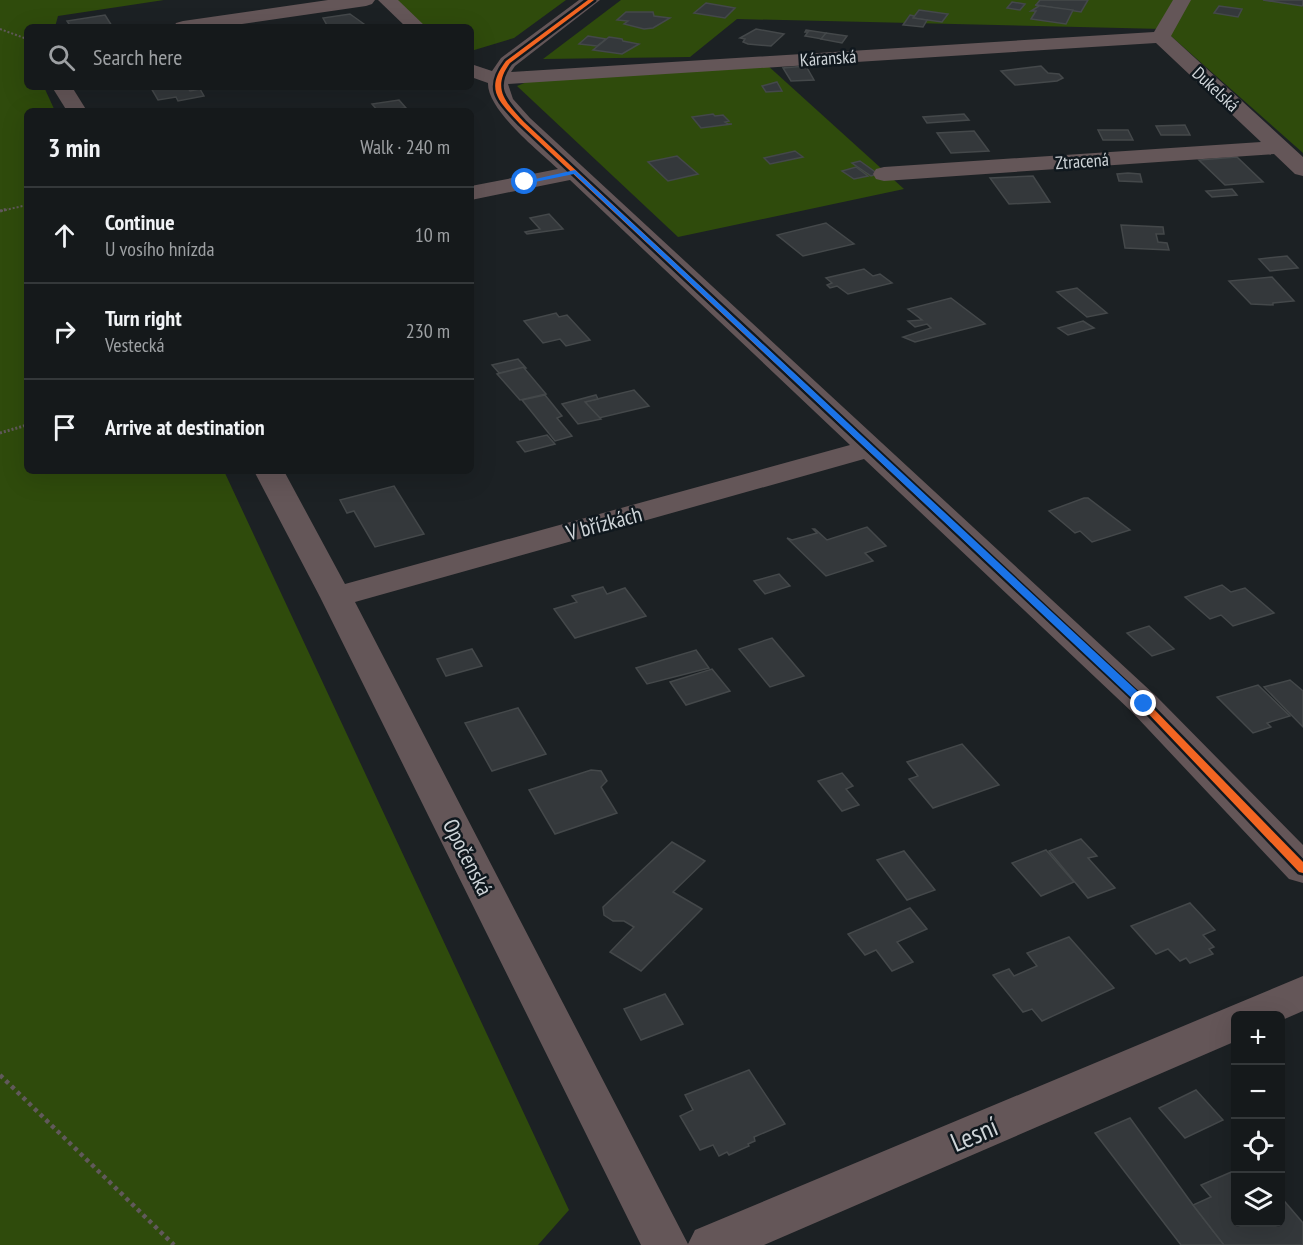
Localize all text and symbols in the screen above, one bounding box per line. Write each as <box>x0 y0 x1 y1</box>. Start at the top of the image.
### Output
search box <box>24 24 474 90</box>
icon: search <box>45 41 78 74</box>
text: Search here <box>93 43 182 71</box>
street label: Káranská <box>799 45 857 71</box>
street label: Dukelská <box>1188 62 1244 116</box>
text: 3 min <box>48 131 101 164</box>
text: Walk · 240 m <box>360 134 450 160</box>
street label: Ztracená <box>1055 148 1109 174</box>
route start <box>511 168 537 194</box>
text: Continue <box>105 208 175 236</box>
icon: ahead <box>48 219 81 252</box>
text: 10 m <box>415 222 450 248</box>
text: U vosího hnízda <box>105 236 215 262</box>
text: Turn right <box>105 304 182 332</box>
icon: right <box>48 315 81 348</box>
text: 230 m <box>406 318 450 344</box>
text: Vestecká <box>105 332 165 358</box>
icon: arrive <box>48 411 81 444</box>
text: Arrive at destination <box>105 413 265 441</box>
street label: V břízkách <box>562 499 645 547</box>
route end <box>1130 690 1156 716</box>
street label: Opočenská <box>437 814 499 900</box>
map controls <box>1231 1011 1285 1227</box>
button: + <box>1231 1011 1285 1065</box>
button: − <box>1231 1065 1285 1119</box>
street label: Lesní <box>945 1109 1003 1159</box>
button: locate <box>1231 1119 1285 1173</box>
button: layers <box>1231 1173 1285 1227</box>

